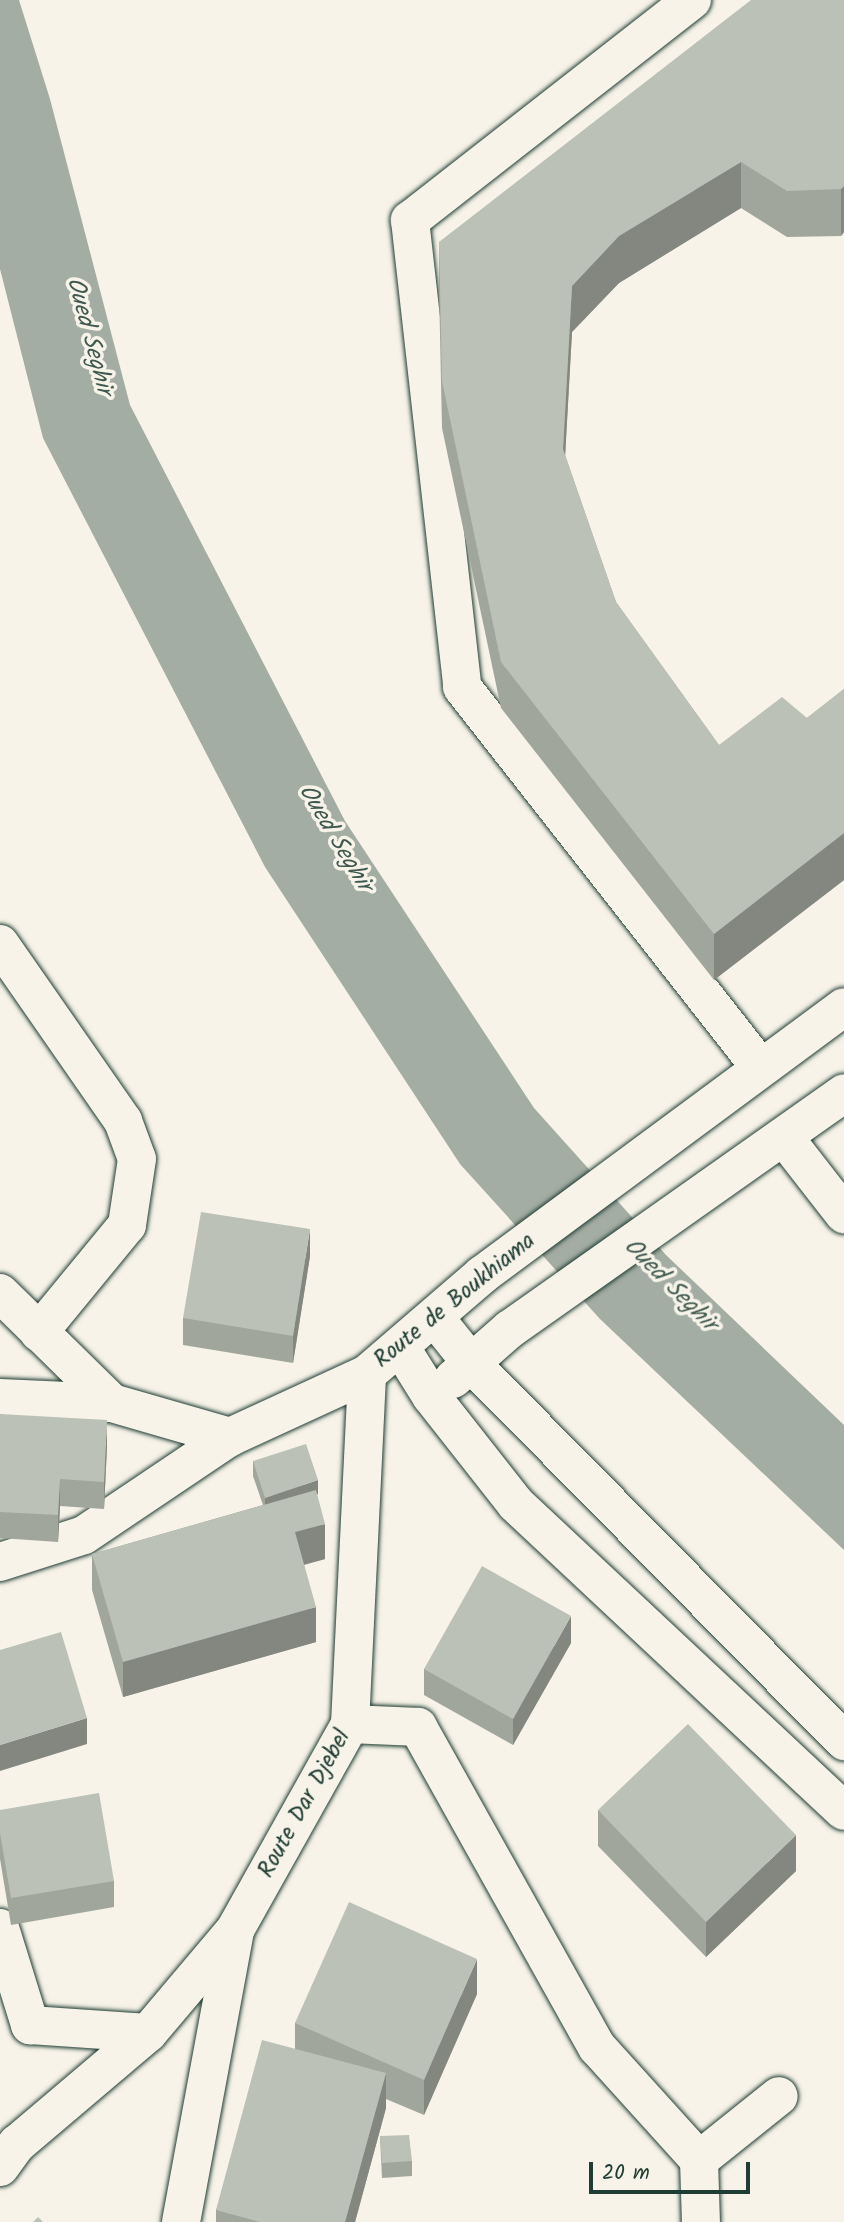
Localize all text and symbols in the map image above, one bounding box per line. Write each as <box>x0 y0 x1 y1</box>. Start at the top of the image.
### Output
water label: Oued Seghir <box>60 274 118 398</box>
water label: Oued Seghir <box>292 779 378 897</box>
street label: Route de Boukhiama <box>369 1228 541 1374</box>
water label: Oued Seghir <box>617 1232 723 1338</box>
street label: Route Dar Djebel <box>253 1725 357 1883</box>
scale bar <box>592 2148 753 2192</box>
text: 20 m <box>602 2157 650 2190</box>

